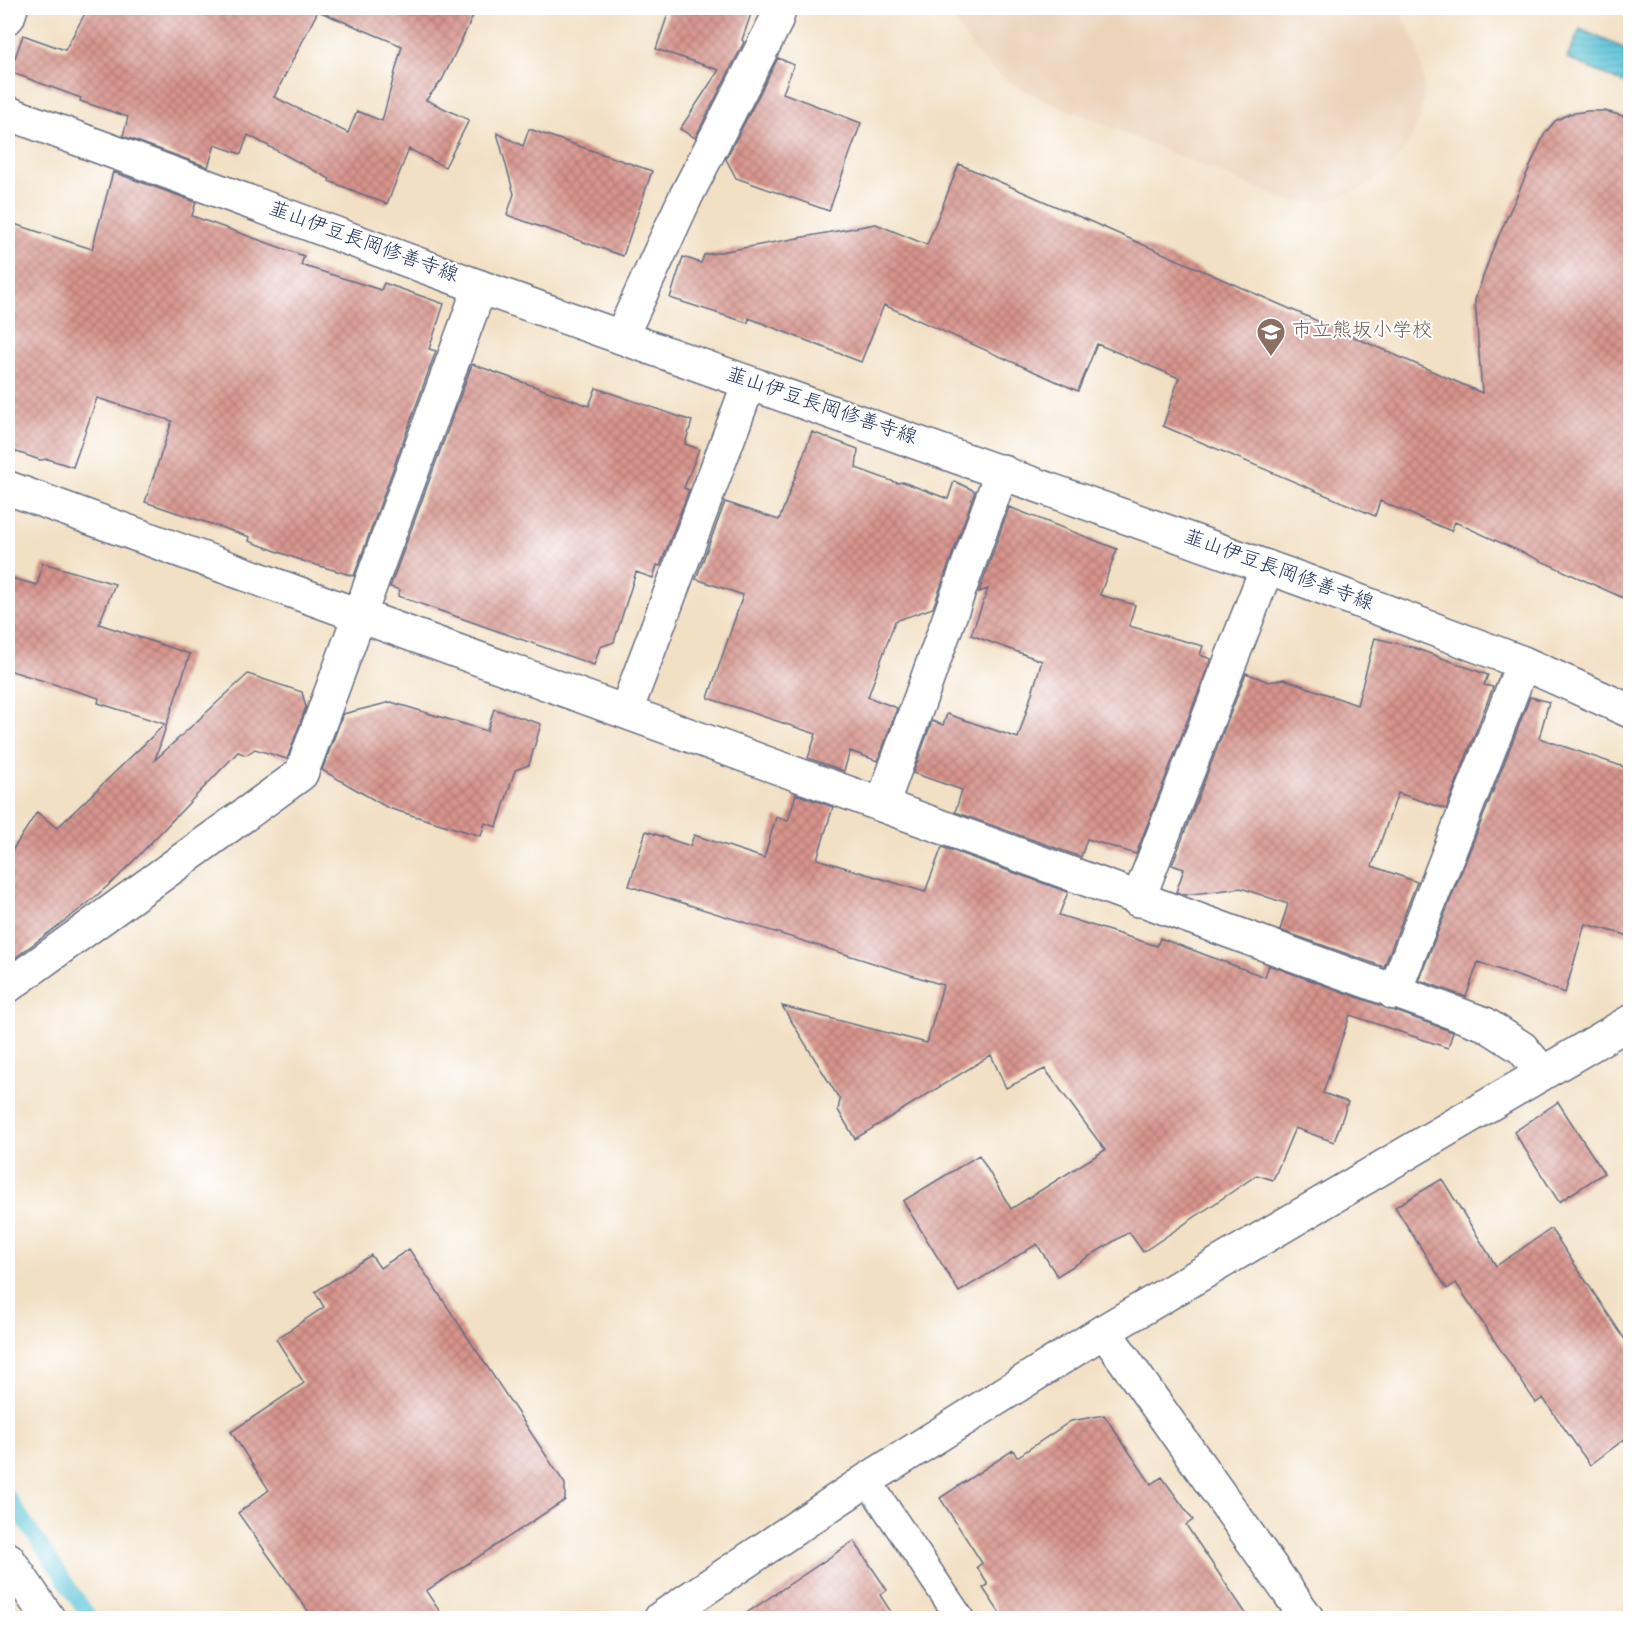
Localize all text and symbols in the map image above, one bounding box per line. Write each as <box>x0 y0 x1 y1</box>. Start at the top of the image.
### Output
street label: 韮山伊豆長岡修善寺線 <box>265 197 462 289</box>
school or university icon: 市立熊坂小学校 <box>1255 316 1287 358</box>
place label: 市立熊坂小学校 <box>1292 320 1432 344</box>
street label: 韮山伊豆長岡修善寺線 <box>723 363 920 451</box>
street label: 韮山伊豆長岡修善寺線 <box>1180 525 1377 617</box>

